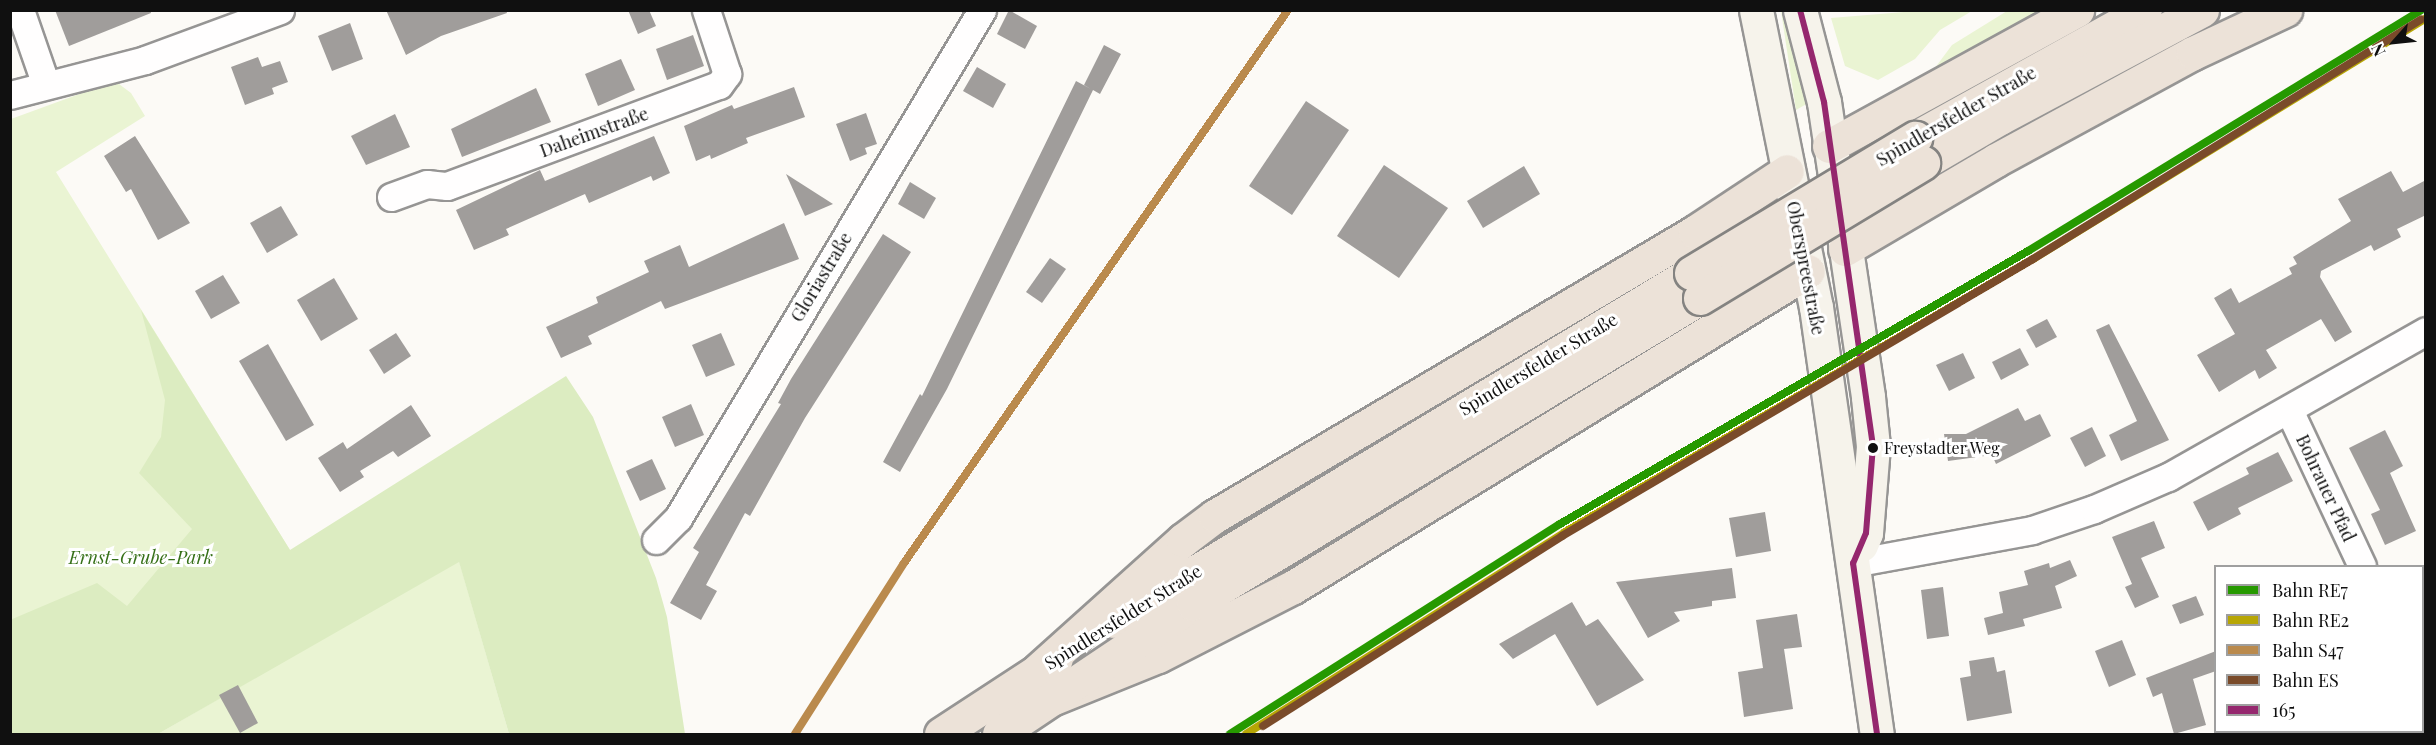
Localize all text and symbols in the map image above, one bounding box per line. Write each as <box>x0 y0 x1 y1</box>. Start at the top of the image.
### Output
north arrow <box>2364 12 2424 72</box>
text: N <box>2366 40 2389 60</box>
street label: Spindlersfelder Straße <box>1872 61 2040 171</box>
street label: Daheimstraße <box>537 102 651 162</box>
street label: Oberspreestraße <box>1782 199 1830 337</box>
street label: Gloriastraße <box>786 228 856 326</box>
street label: Spindlersfelder Straße <box>1455 308 1621 420</box>
street label: Bohrauer Pfad <box>2292 431 2360 545</box>
place label: Freystadter Weg <box>1884 438 2001 458</box>
marker: Freystadter Weg <box>1867 442 1879 454</box>
park label: Ernst-Grube-Park <box>69 546 213 568</box>
street label: Spindlersfelder Straße <box>1040 560 1206 674</box>
legend <box>2214 565 2424 733</box>
text: Bahn RE7 <box>2272 578 2348 602</box>
text: Bahn RE2 <box>2272 608 2349 632</box>
text: Bahn S47 <box>2272 638 2344 662</box>
text: Bahn ES <box>2272 668 2339 692</box>
text: 165 <box>2272 698 2295 722</box>

